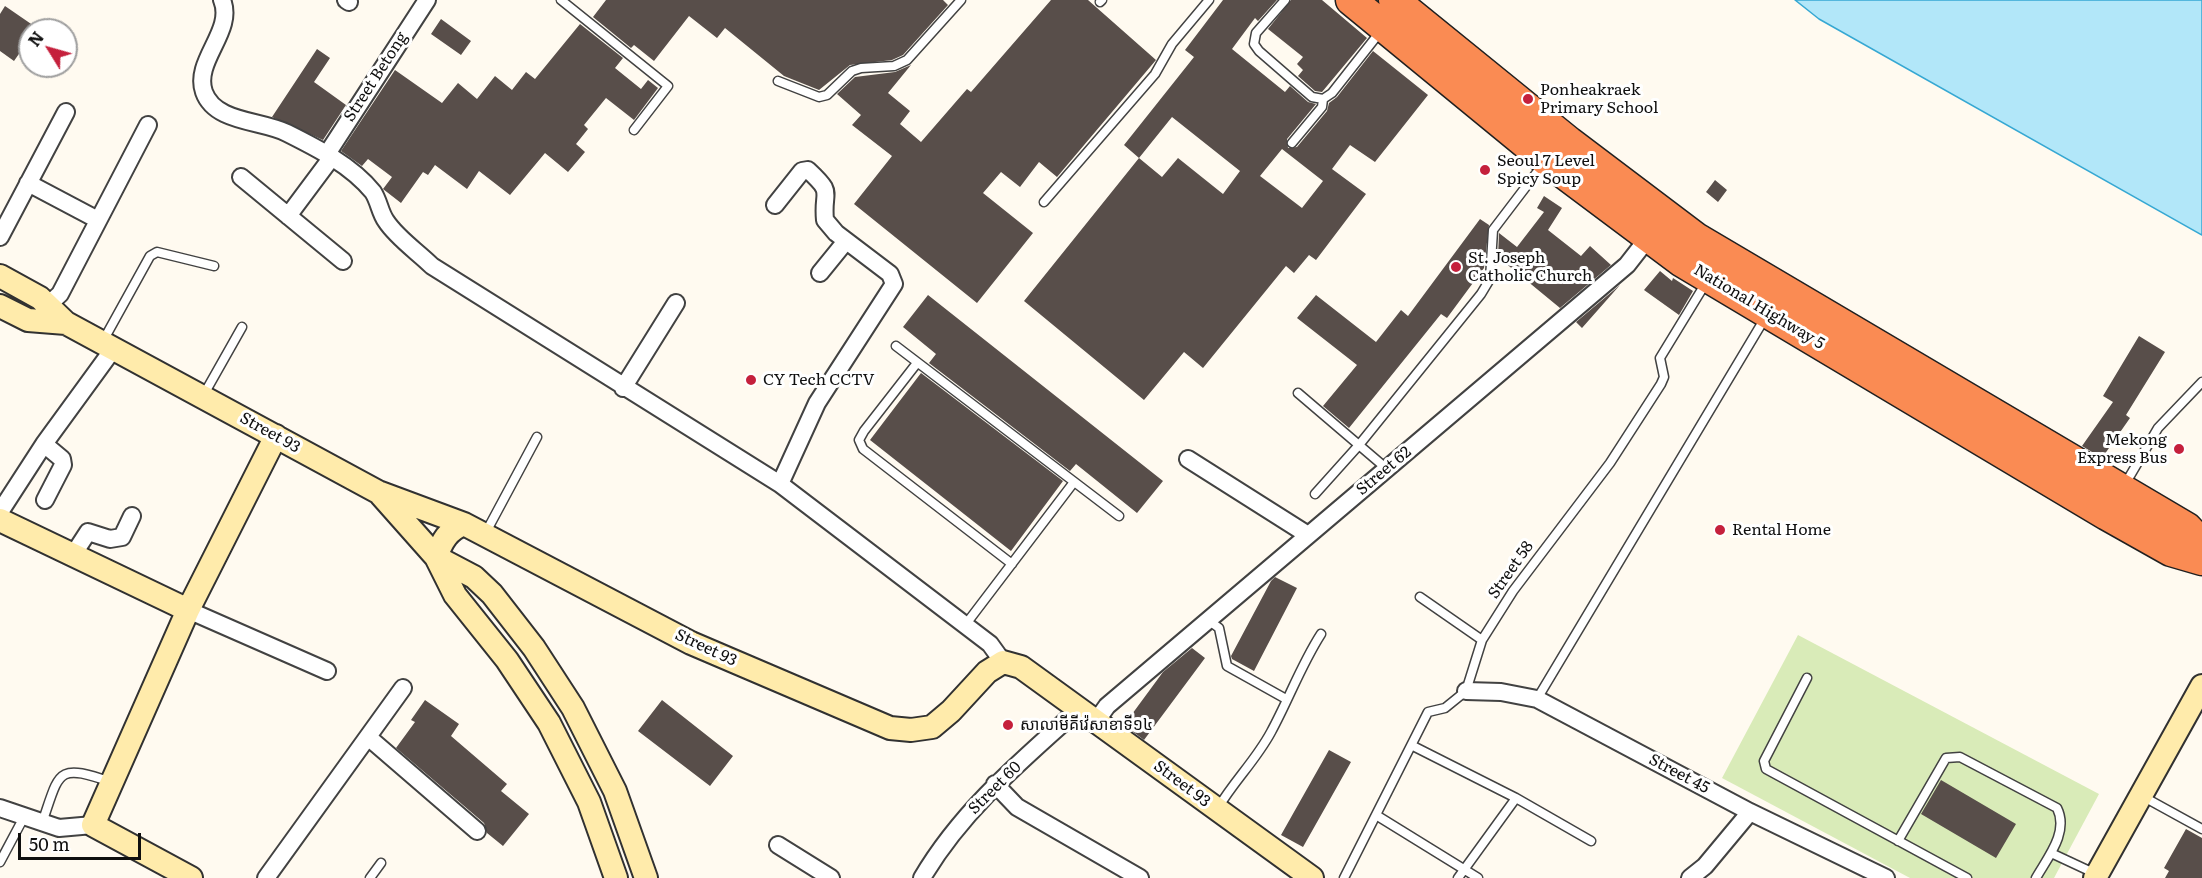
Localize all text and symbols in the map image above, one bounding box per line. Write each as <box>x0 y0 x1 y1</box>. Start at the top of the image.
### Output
north arrow <box>18 18 78 78</box>
text: N <box>22 26 49 51</box>
street label: Street Betong <box>340 29 412 125</box>
place label: Ponheakraek Primary School <box>1540 80 1658 118</box>
marker: Ponheakraek Primary School <box>1521 92 1535 106</box>
place label: Seoul 7 Level Spicy Soup <box>1497 151 1595 189</box>
marker: Seoul 7 Level Spicy Soup <box>1478 163 1492 177</box>
place label: St. Joseph Catholic Church <box>1468 248 1592 286</box>
marker: St. Joseph Catholic Church <box>1449 260 1463 274</box>
street label: National Highway 5 <box>1690 260 1828 354</box>
place label: CY Tech CCTV <box>763 370 875 390</box>
marker: CY Tech CCTV <box>744 373 758 387</box>
street label: Street 93 <box>236 409 304 457</box>
place label: Mekong Express Bus <box>2077 430 2167 468</box>
marker: Mekong Express Bus <box>2172 442 2186 456</box>
street label: Street 62 <box>1353 443 1415 499</box>
place label: Rental Home <box>1732 520 1831 540</box>
marker: Rental Home <box>1713 523 1727 537</box>
street label: Street 58 <box>1484 537 1538 603</box>
street label: Street 93 <box>672 625 740 671</box>
place label: សាលាមីគីវ៉េសាខាទី១៤ <box>1020 715 1153 735</box>
marker: សាលាមីគីវ៉េសាខាទី១៤ <box>1001 718 1015 732</box>
street label: Street 45 <box>1645 750 1713 798</box>
street label: Street 93 <box>1150 756 1214 812</box>
street label: Street 60 <box>965 758 1025 818</box>
scale bar <box>21 821 144 859</box>
text: 50 m <box>29 830 70 857</box>

